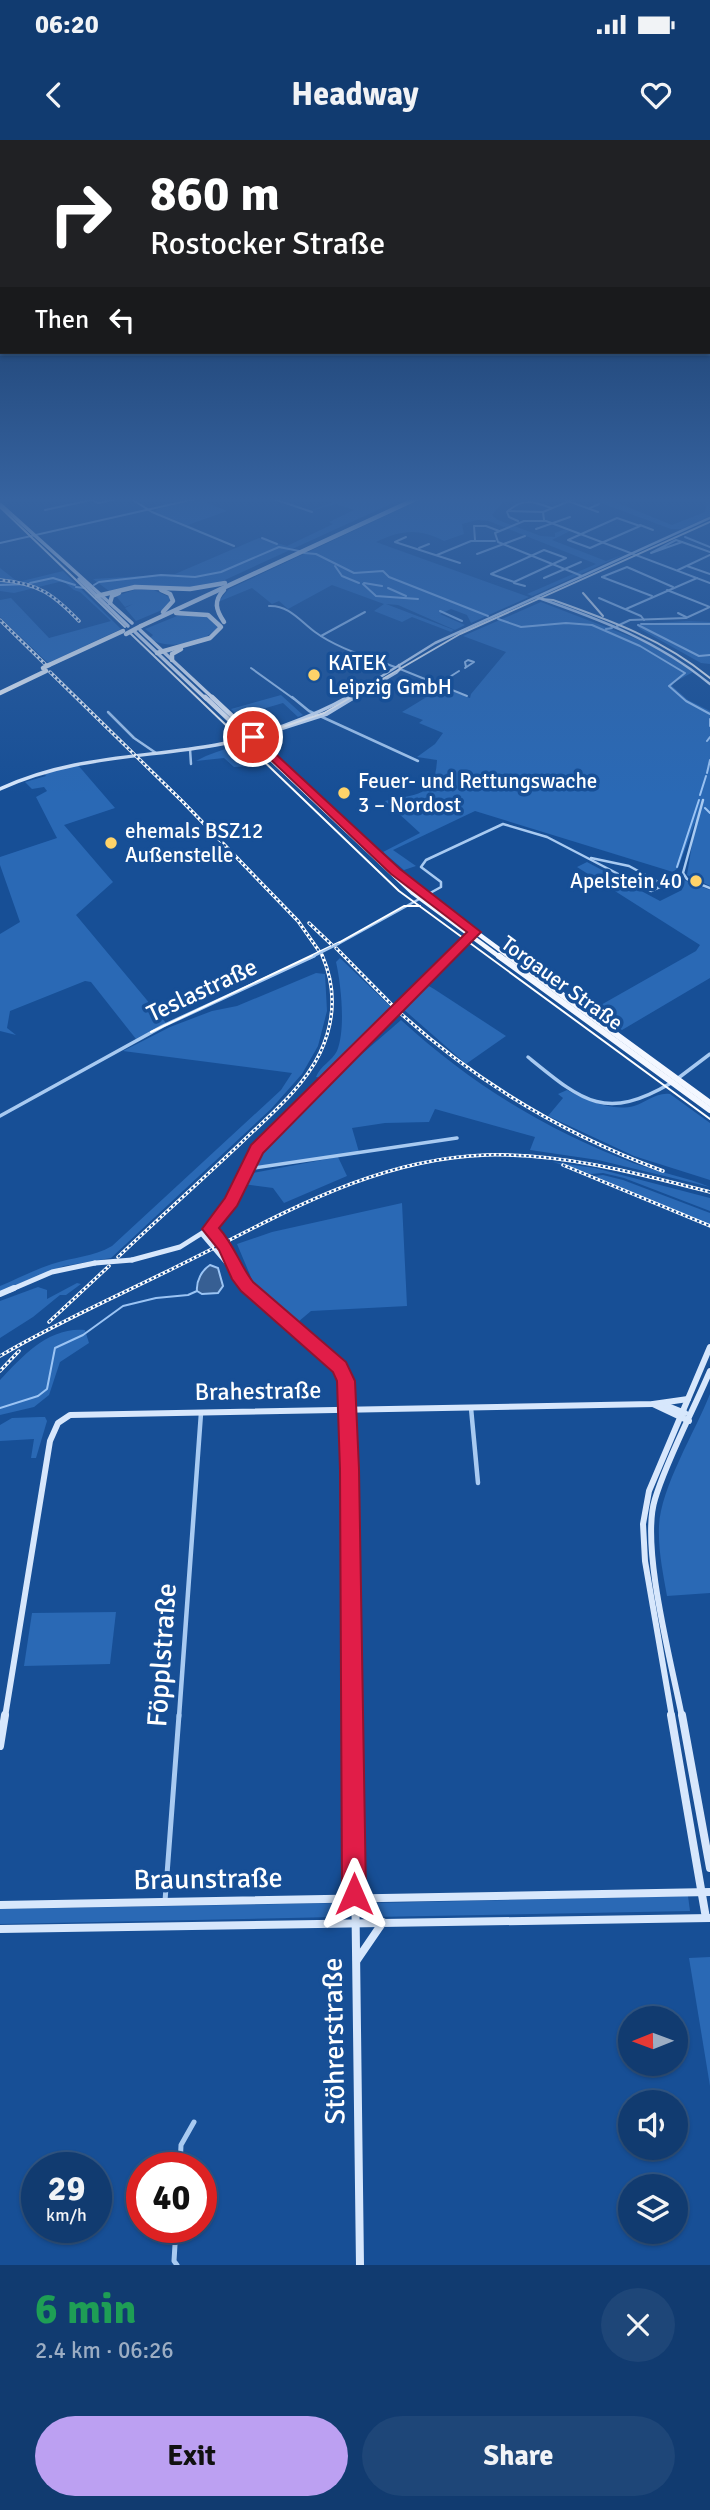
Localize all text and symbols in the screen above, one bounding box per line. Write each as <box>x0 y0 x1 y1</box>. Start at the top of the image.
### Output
text: 06:20 <box>35 9 99 41</box>
text: Headway <box>291 75 419 114</box>
icon: back <box>35 76 73 114</box>
icon: heart <box>637 76 675 114</box>
text: 860 m <box>150 164 280 224</box>
icon: right <box>35 168 126 259</box>
text: Rostocker Straße <box>150 224 385 263</box>
icon: left <box>103 301 141 339</box>
text: Then <box>35 304 89 336</box>
place label: KATEK Leipzig GmbH <box>328 650 452 700</box>
marker: KATEK Leipzig GmbH <box>306 667 322 683</box>
pin <box>223 707 283 767</box>
icon: arrive <box>234 718 272 756</box>
place label: Feuer- und Rettungswache 3 – Nordost <box>358 768 597 818</box>
marker: Feuer- und Rettungswache 3 – Nordost <box>336 785 352 801</box>
place label: ehemals BSZ12 Außenstelle <box>125 818 263 868</box>
marker: ehemals BSZ12 Außenstelle <box>103 835 119 851</box>
place label: Apelstein 40 <box>570 868 682 894</box>
marker: Apelstein 40 <box>688 873 704 889</box>
street label: Torgauer Straße <box>496 930 628 1036</box>
street label: Teslastraße <box>142 951 262 1029</box>
street label: Brahestraße <box>194 1375 322 1407</box>
street label: Föpplstraße <box>140 1582 184 1728</box>
position arrow <box>317 1857 391 1931</box>
street label: Braunstraße <box>133 1861 283 1897</box>
street label: Stöhrerstraße <box>316 1957 352 2125</box>
north arrow <box>618 2006 688 2076</box>
map controls <box>618 2006 688 2244</box>
button: sound <box>618 2090 688 2160</box>
speed limit sign: 40 <box>126 2152 217 2243</box>
text: 29 <box>48 2167 85 2210</box>
button: layers <box>618 2174 688 2244</box>
text: km/h <box>46 2204 87 2226</box>
text: 6 min <box>35 2284 136 2335</box>
button: close <box>601 2288 675 2362</box>
text: 2.4 km · 06:26 <box>35 2336 174 2365</box>
button: Exit <box>35 2416 348 2496</box>
button: Share <box>362 2416 675 2496</box>

